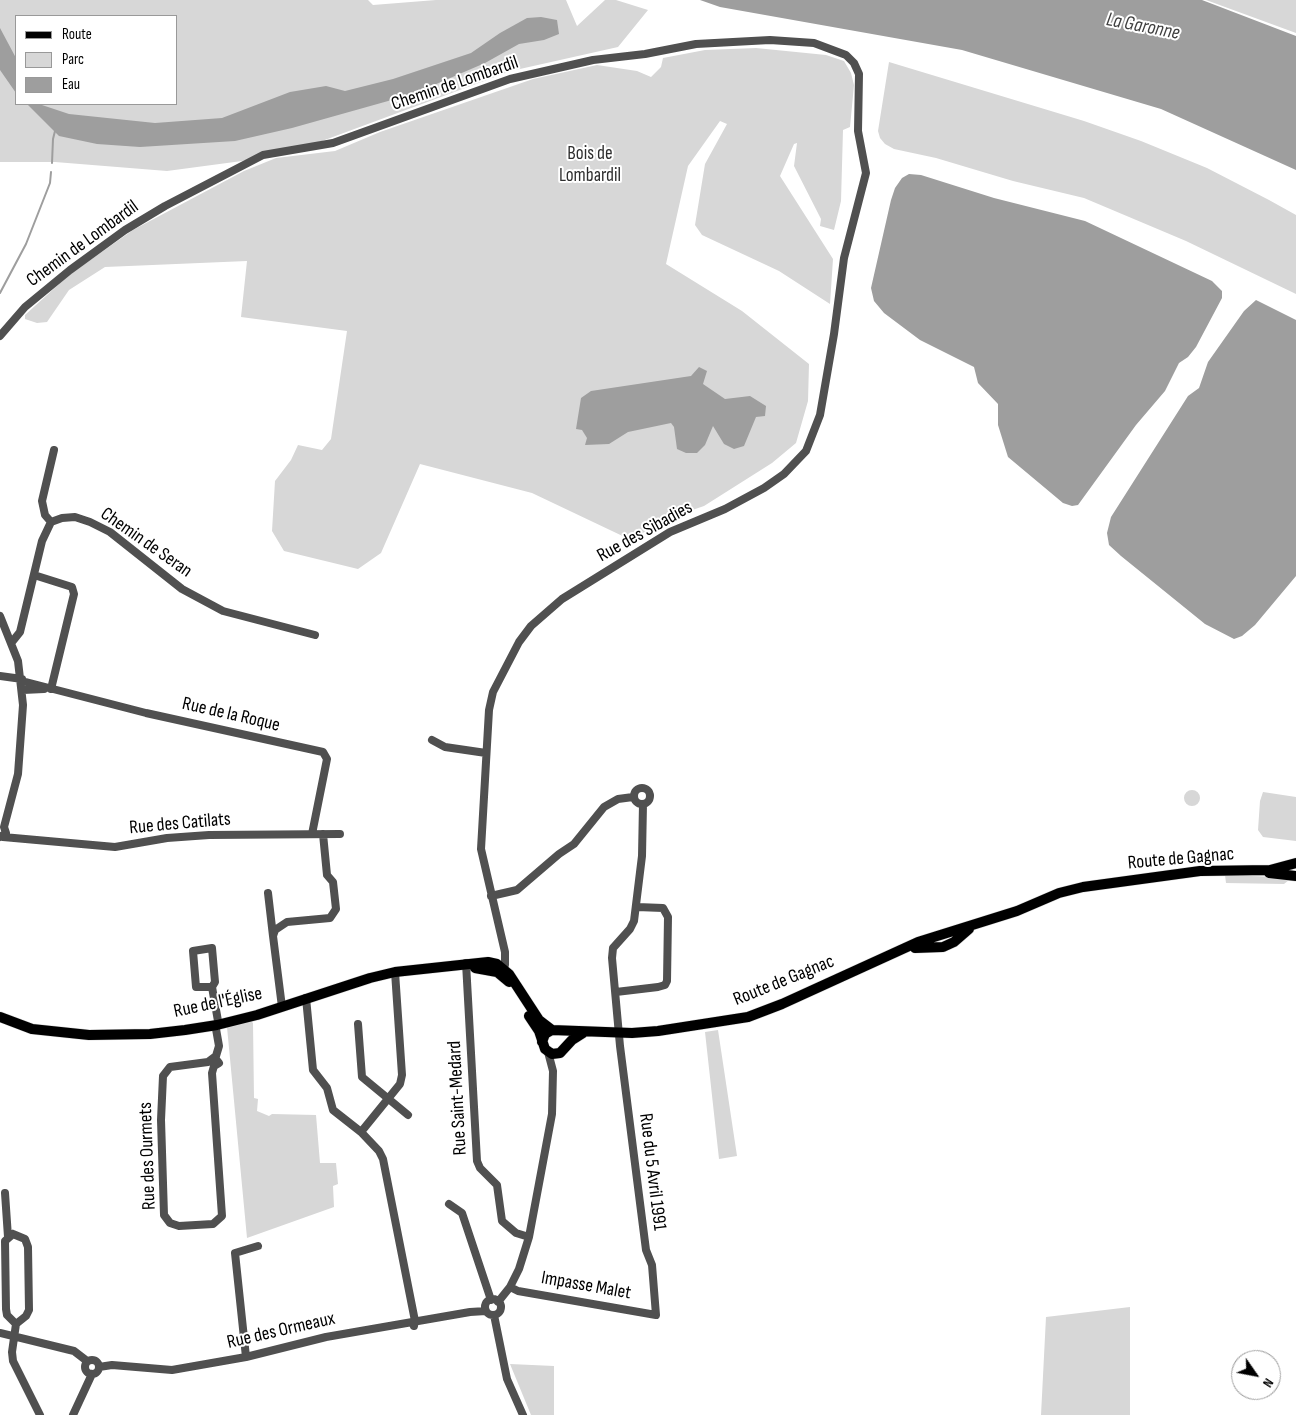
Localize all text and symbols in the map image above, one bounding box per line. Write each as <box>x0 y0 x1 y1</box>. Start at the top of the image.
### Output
water label: La Garonne <box>1104 8 1182 46</box>
legend <box>15 15 178 105</box>
text: Route <box>62 25 92 44</box>
text: Parc <box>62 50 84 69</box>
street label: Chemin de Lombardil <box>389 52 521 116</box>
text: Eau <box>62 75 80 94</box>
park label: Bois de Lombardil <box>559 143 621 187</box>
street label: Chemin de Lombardil <box>23 196 143 292</box>
street label: Rue des Sibadies <box>593 496 697 568</box>
street label: Chemin de Seran <box>96 503 196 583</box>
street label: Rue de la Roque <box>180 693 282 737</box>
street label: Rue des Catilats <box>128 808 232 840</box>
street label: Route de Gagnac <box>1127 843 1235 875</box>
street label: Route de Gagnac <box>730 950 838 1012</box>
street label: Rue de l'Église <box>172 983 264 1023</box>
street label: Rue Saint-Medard <box>444 1040 472 1156</box>
street label: Rue des Ourmets <box>135 1102 161 1210</box>
street label: Rue du 5 Avril 1991 <box>634 1112 670 1232</box>
street label: Impasse Malet <box>539 1267 633 1305</box>
street label: Rue des Ormeaux <box>225 1308 337 1354</box>
north arrow <box>1231 1350 1281 1400</box>
text: N <box>1259 1375 1277 1391</box>

